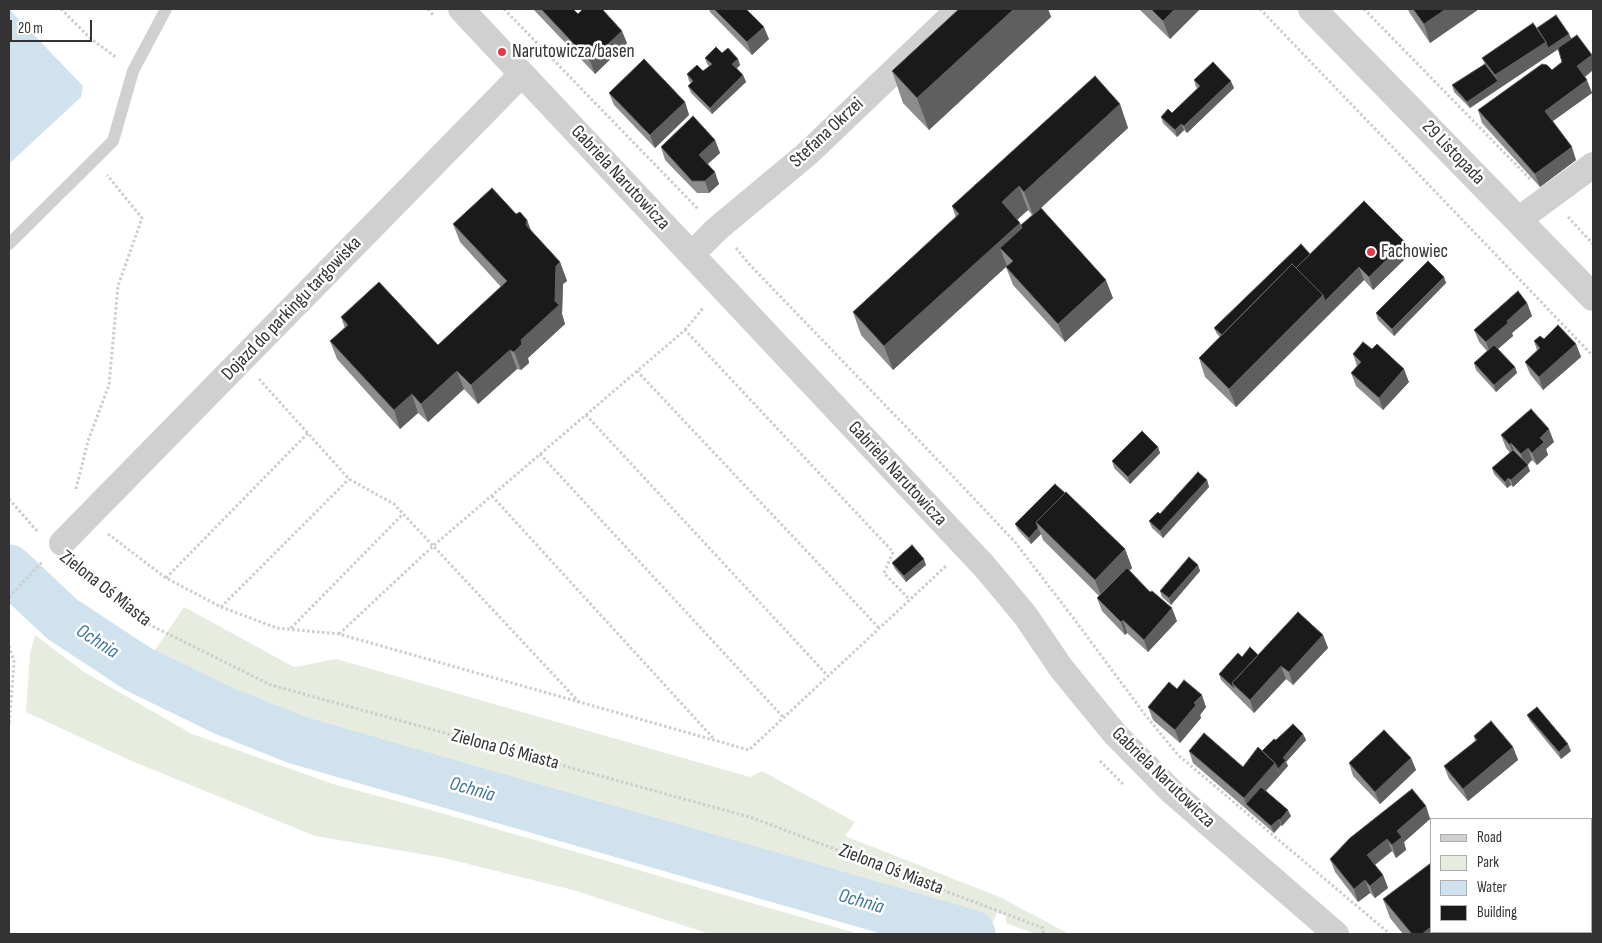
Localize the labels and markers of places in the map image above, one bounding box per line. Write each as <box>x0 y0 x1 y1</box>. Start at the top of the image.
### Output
place label: Narutowicza/basen <box>512 41 635 63</box>
marker: Narutowicza/basen <box>496 46 508 58</box>
place label: Fachowiec <box>1381 241 1448 263</box>
marker: Fachowiec <box>1365 246 1377 258</box>

